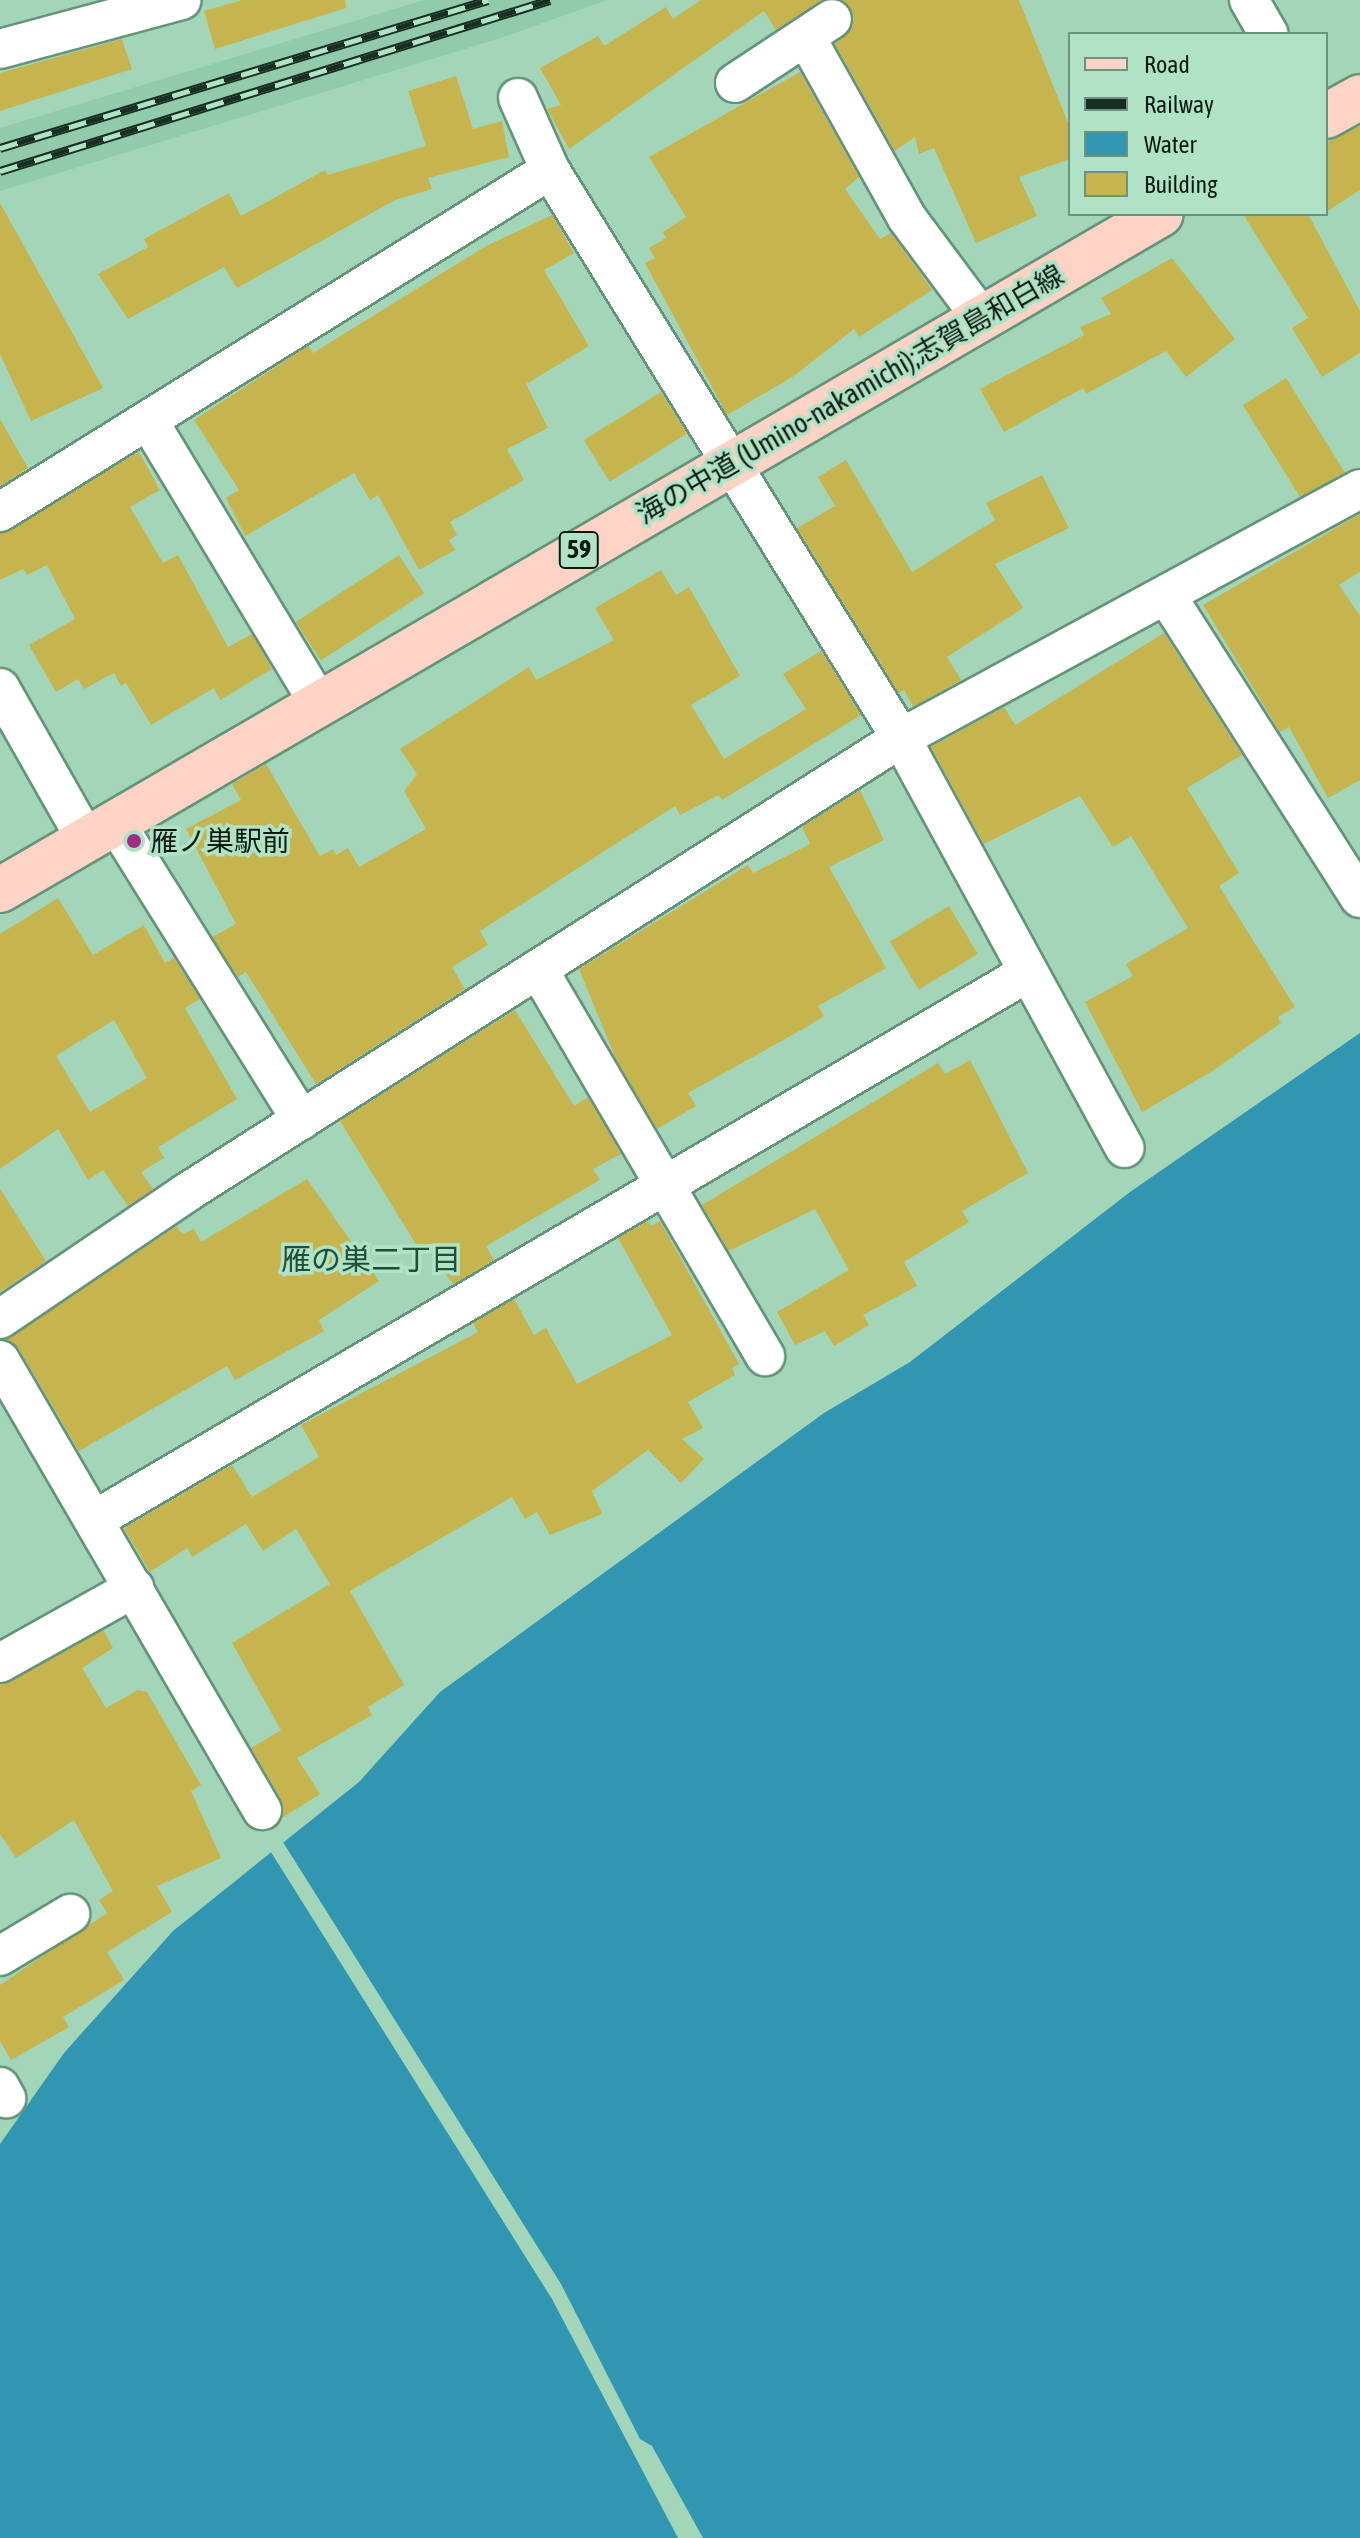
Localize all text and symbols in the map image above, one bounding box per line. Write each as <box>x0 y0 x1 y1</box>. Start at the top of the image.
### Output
legend <box>1068 32 1328 216</box>
text: Road <box>1144 51 1190 78</box>
text: Railway <box>1144 91 1214 118</box>
text: Water <box>1144 131 1197 158</box>
text: Building <box>1144 171 1217 198</box>
street label: 海の中道 (Umino-nakamichi);志賀島和白線 <box>630 257 1070 531</box>
road number: 59 <box>557 528 601 572</box>
place label: 雁ノ巣駅前 <box>150 824 290 858</box>
marker: 雁ノ巣駅前 <box>125 832 143 850</box>
district label: 雁の巣二丁目 <box>281 1241 461 1277</box>

